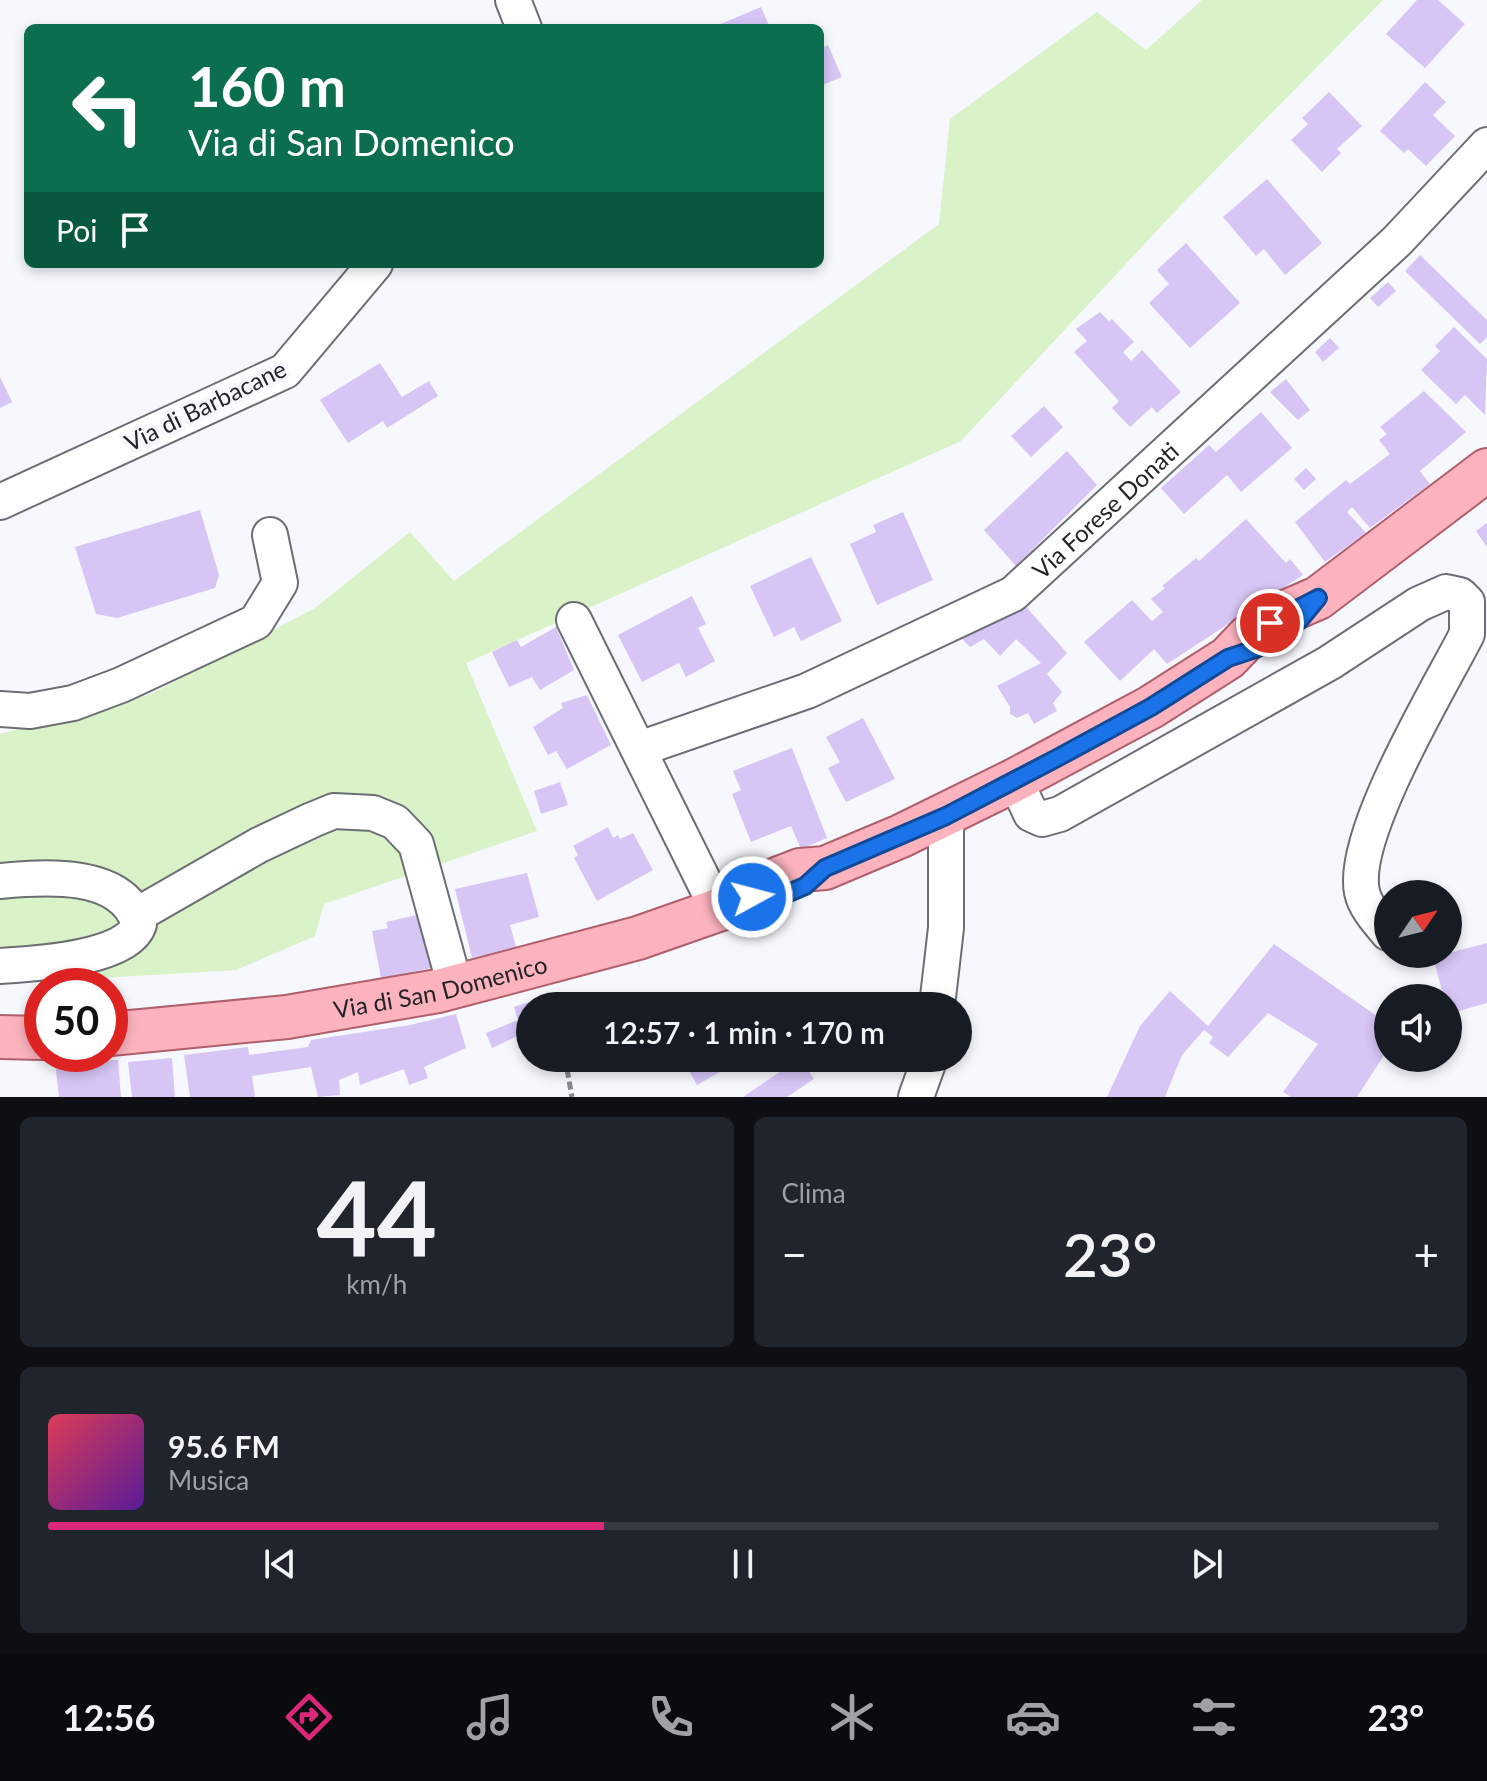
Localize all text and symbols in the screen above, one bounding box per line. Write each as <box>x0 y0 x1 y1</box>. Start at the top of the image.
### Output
text: 160 m <box>188 52 346 119</box>
icon: left <box>56 56 160 160</box>
text: Via di San Domenico <box>188 120 515 164</box>
icon: arrive <box>113 208 157 252</box>
text: Poi <box>56 212 97 248</box>
street label: Via di Barbacane <box>119 353 291 457</box>
street label: Via Forese Donati <box>1026 435 1184 584</box>
pin <box>1236 589 1304 657</box>
icon: arrive <box>1248 601 1292 645</box>
position arrow <box>710 855 794 939</box>
north arrow <box>1374 880 1462 968</box>
map controls <box>1374 880 1462 1072</box>
street label: Via di San Domenico <box>331 948 550 1023</box>
speed limit sign: 50 <box>24 968 128 1072</box>
button: sound <box>1374 984 1462 1072</box>
text: 12:57 · 1 min · 170 m <box>603 1014 885 1050</box>
text: 44 <box>316 1153 437 1278</box>
text: Clima <box>782 1177 846 1209</box>
text: 23° <box>1063 1218 1158 1290</box>
text: − <box>782 1228 807 1280</box>
text: + <box>1413 1228 1439 1280</box>
text: km/h <box>346 1268 407 1300</box>
text: 95.6 FM <box>168 1428 280 1464</box>
text: Musica <box>168 1464 249 1496</box>
icon: previous <box>258 1542 302 1586</box>
icon: pause <box>721 1542 765 1586</box>
icon: next <box>1185 1542 1229 1586</box>
icon: directions <box>281 1689 337 1745</box>
icon: music <box>462 1689 518 1745</box>
icon: phone <box>643 1689 699 1745</box>
icon: climate <box>824 1689 880 1745</box>
icon: car <box>1005 1689 1061 1745</box>
icon: filters <box>1186 1689 1242 1745</box>
text: 12:56 <box>63 1695 155 1739</box>
text: 23° <box>1368 1695 1424 1739</box>

